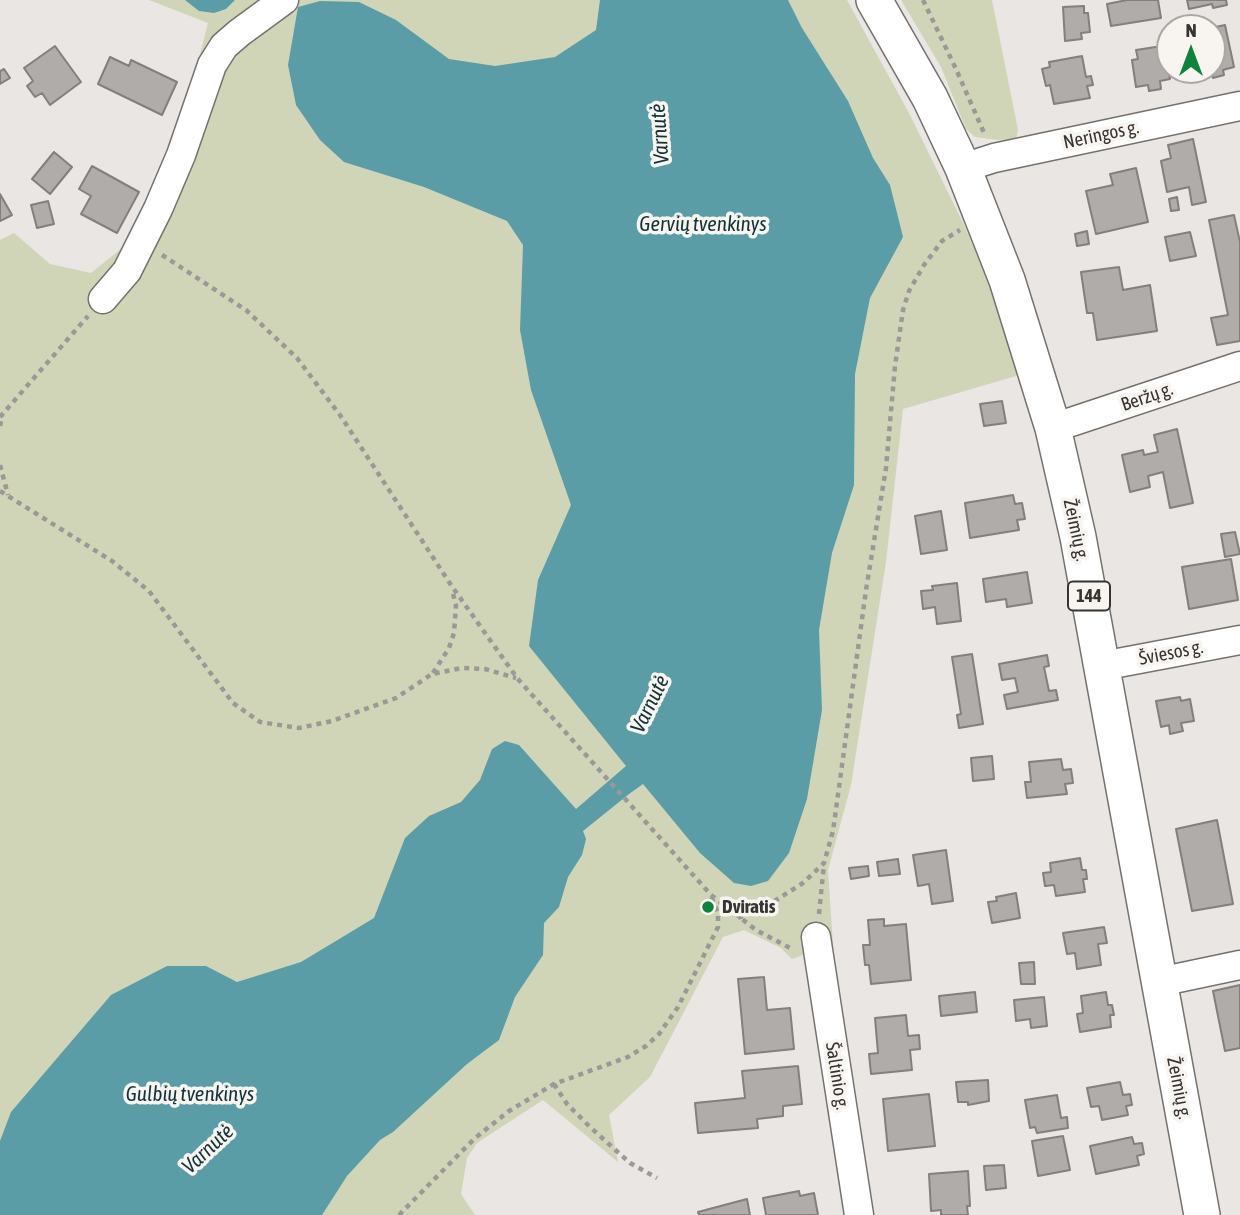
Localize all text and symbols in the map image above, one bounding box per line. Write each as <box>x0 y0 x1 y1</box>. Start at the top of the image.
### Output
north arrow <box>1156 14 1226 84</box>
text: N <box>1185 19 1197 41</box>
water label: Varnutė <box>645 103 675 165</box>
street label: Neringos g. <box>1061 116 1141 154</box>
water label: Gervių tvenkinys <box>639 211 767 237</box>
street label: Beržų g. <box>1118 378 1176 416</box>
street label: Žeimių g. <box>1058 497 1094 563</box>
road number: 144 <box>1068 582 1110 610</box>
street label: Šviesos g. <box>1137 636 1205 670</box>
water label: Varnutė <box>625 671 675 737</box>
place label: Dviratis <box>722 896 775 918</box>
marker: Dviratis <box>700 899 716 915</box>
street label: Šaltinio g. <box>820 1040 854 1112</box>
street label: Žeimių g. <box>1162 1055 1196 1121</box>
water label: Gulbių tvenkinys <box>126 1081 254 1107</box>
water label: Varnutė <box>177 1119 239 1179</box>

